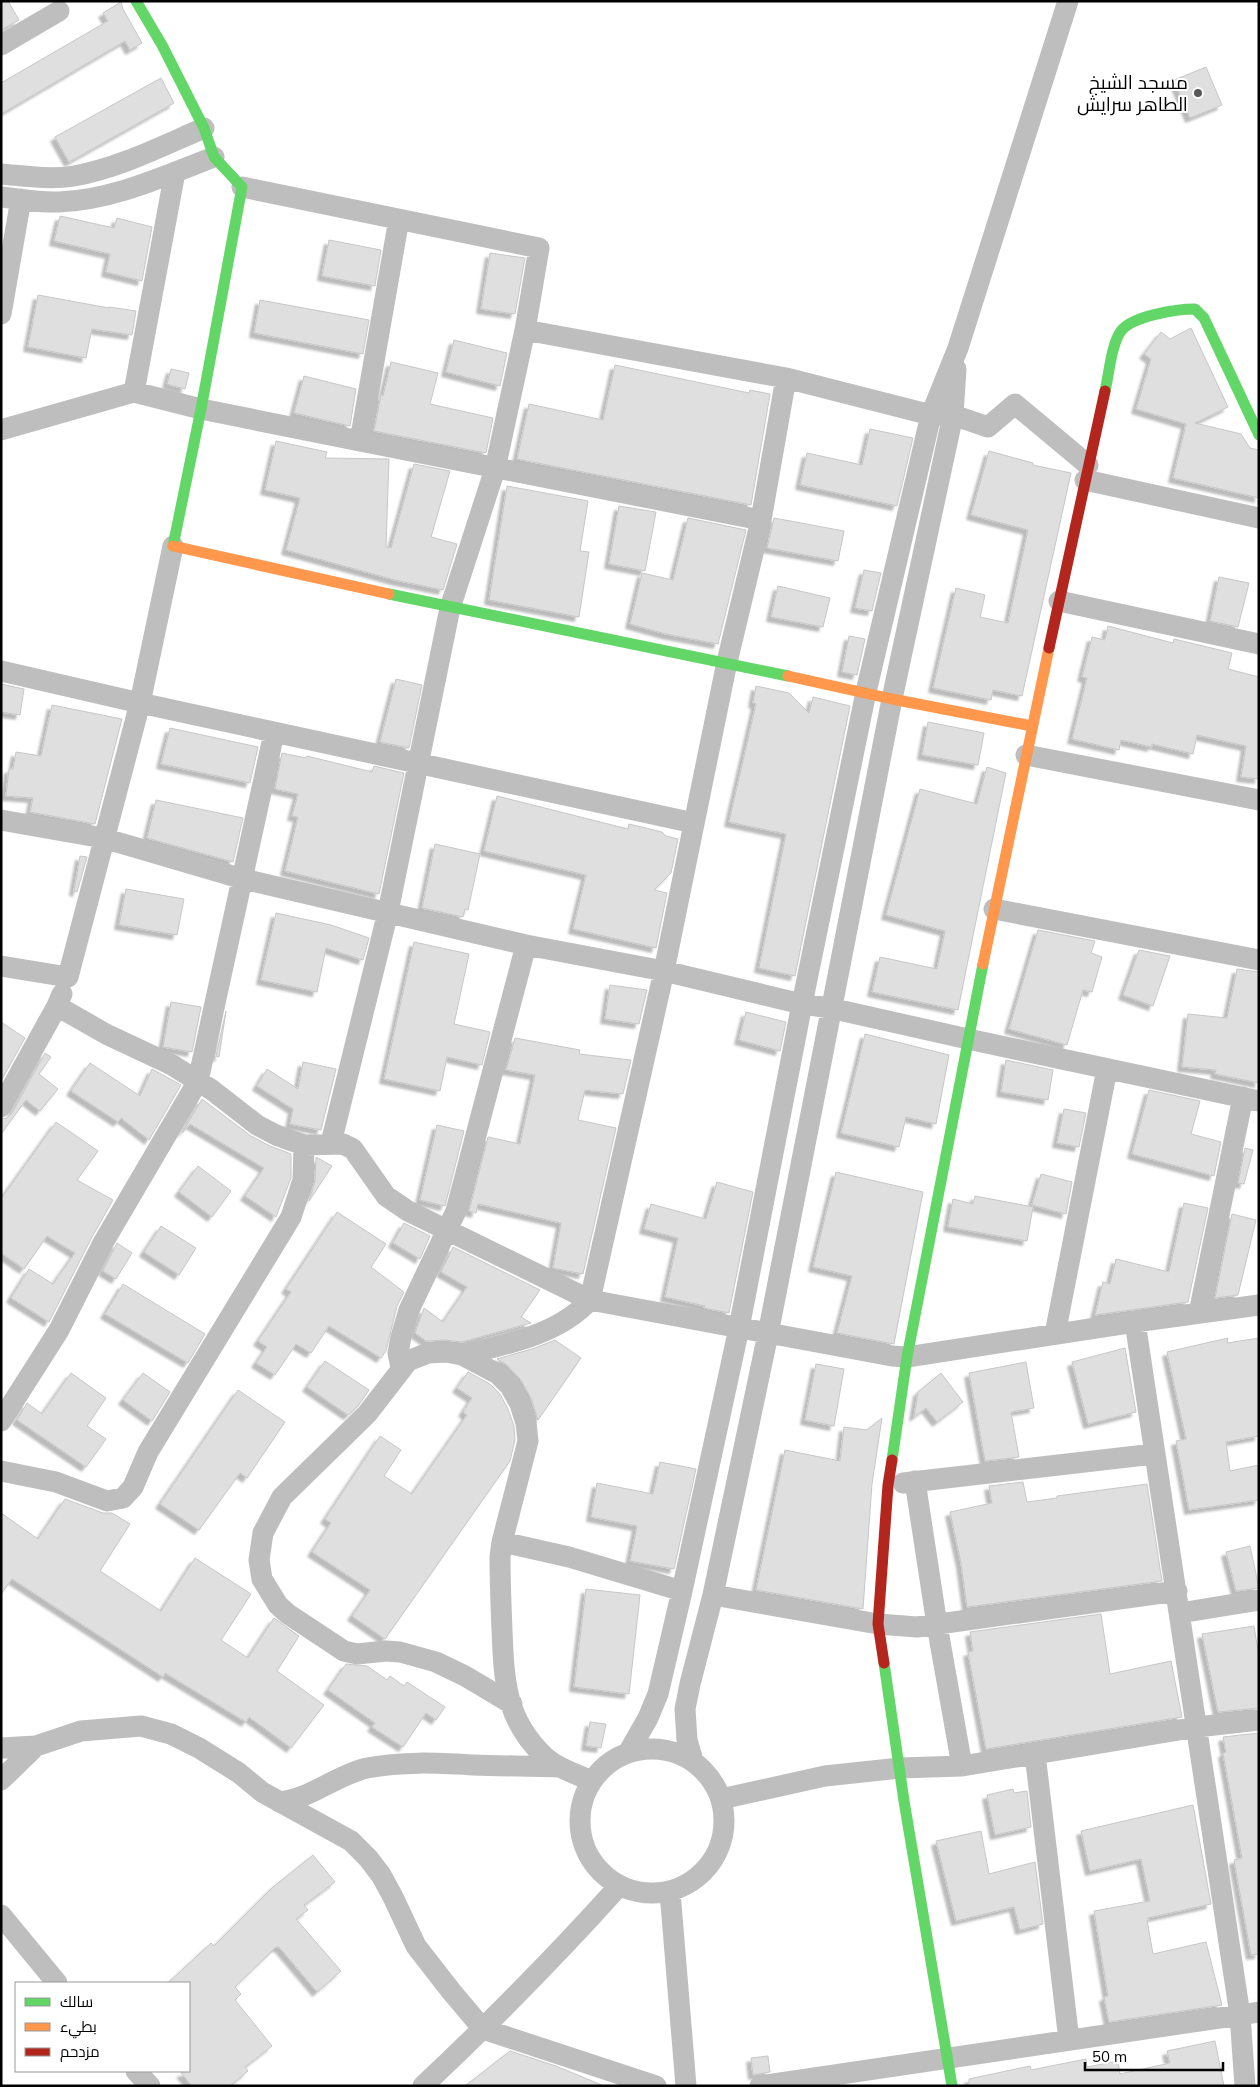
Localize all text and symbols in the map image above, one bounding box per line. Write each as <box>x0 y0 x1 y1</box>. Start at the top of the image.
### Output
place label: مسجد الشيخ الطاهر سرايش <box>1077 70 1188 116</box>
marker: مسجد الشيخ الطاهر سرايش <box>1192 87 1204 99</box>
legend <box>15 1982 190 2072</box>
text: سالك <box>60 1992 93 2011</box>
text: بطيء <box>60 2017 97 2039</box>
scale bar <box>1085 2040 1222 2072</box>
text: مزدحم <box>60 2042 100 2062</box>
text: 50 m <box>1092 2047 1127 2066</box>

